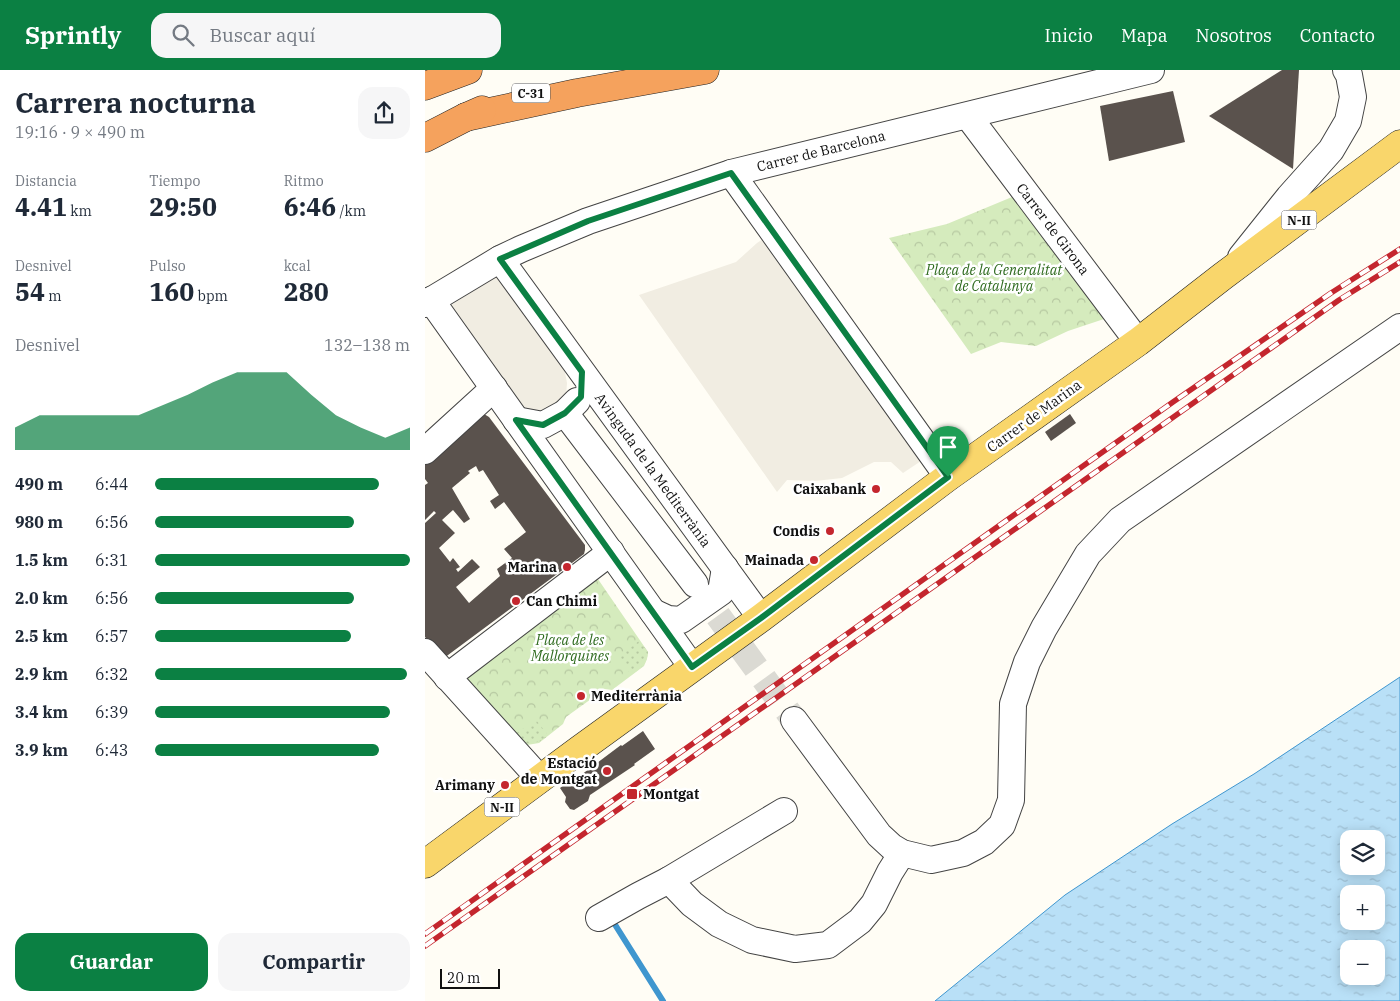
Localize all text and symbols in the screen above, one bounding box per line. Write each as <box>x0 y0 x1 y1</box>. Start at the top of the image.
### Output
search box <box>151 13 501 58</box>
text: Sprintly <box>25 19 121 51</box>
icon: search <box>169 21 197 49</box>
text: Buscar aquí <box>209 23 315 47</box>
text: Inicio <box>1045 24 1093 47</box>
text: Mapa <box>1121 24 1168 47</box>
text: Nosotros <box>1196 24 1272 47</box>
text: Contacto <box>1300 24 1375 47</box>
road number: C-31 <box>512 83 550 102</box>
text: Carrera nocturna <box>15 84 256 121</box>
button: share <box>358 87 410 139</box>
text: 19:16 · 9 × 490 m <box>15 122 145 142</box>
street label: Carrer de Barcelona <box>755 126 887 176</box>
text: Distancia <box>15 172 77 190</box>
text: Tiempo <box>149 172 200 190</box>
text: Ritmo <box>284 172 324 190</box>
street label: Carrer de Girona <box>1013 179 1094 279</box>
text: 4.41 <box>15 190 67 223</box>
text: 29:50 <box>149 190 217 223</box>
text: 6:46 <box>284 190 336 223</box>
text: km <box>67 202 92 220</box>
text: /km <box>336 202 366 220</box>
road number: N-II <box>1281 210 1317 230</box>
text: Desnivel <box>15 257 72 275</box>
text: Pulso <box>149 257 186 275</box>
text: kcal <box>284 257 311 275</box>
park label: Plaça de la Generalitat de Catalunya <box>925 261 1063 295</box>
text: 54 <box>15 275 45 308</box>
text: 160 <box>149 275 194 308</box>
text: 280 <box>284 275 329 308</box>
text: m <box>45 287 62 305</box>
text: bpm <box>194 287 228 305</box>
text: Desnivel <box>15 335 80 355</box>
text: 132–138 m <box>324 335 410 355</box>
street label: Carrer de Marina <box>983 376 1085 456</box>
street label: Avinguda de la Mediterrània <box>591 389 715 551</box>
pin <box>927 426 969 477</box>
icon: arrive <box>934 433 962 461</box>
text: 490 m <box>15 474 63 494</box>
text: 6:44 <box>95 474 128 494</box>
place label: Caixabank <box>793 480 866 498</box>
marker: Caixabank <box>870 483 882 495</box>
text: 980 m <box>15 512 63 532</box>
text: 6:56 <box>95 512 128 532</box>
place label: Condis <box>773 522 820 540</box>
marker: Condis <box>824 525 836 537</box>
text: 1.5 km <box>15 550 68 570</box>
text: 6:31 <box>95 550 128 570</box>
place label: Mainada <box>745 551 804 569</box>
marker: Mainada <box>808 554 820 566</box>
place label: Marina <box>508 558 557 576</box>
marker: Marina <box>561 561 573 573</box>
text: 2.0 km <box>15 588 68 608</box>
text: 6:56 <box>95 588 128 608</box>
place label: Can Chimi <box>526 592 597 610</box>
marker: Can Chimi <box>510 595 522 607</box>
text: 2.5 km <box>15 626 68 646</box>
text: 6:57 <box>95 626 128 646</box>
park label: Plaça de les Mallorquines <box>530 631 610 665</box>
text: 2.9 km <box>15 664 68 684</box>
text: 6:32 <box>95 664 128 684</box>
place label: Mediterrània <box>591 687 682 705</box>
marker: Mediterrània <box>575 690 587 702</box>
text: 3.4 km <box>15 702 68 722</box>
text: 6:39 <box>95 702 128 722</box>
text: 3.9 km <box>15 740 68 760</box>
text: 6:43 <box>95 740 128 760</box>
place label: Estació de Montgat <box>521 754 597 788</box>
marker: Estació de Montgat <box>601 765 613 777</box>
place label: Arimany <box>435 776 495 794</box>
marker: Arimany <box>499 779 511 791</box>
place label: Montgat <box>643 785 699 803</box>
marker: Montgat <box>625 787 639 801</box>
road number: N-II <box>485 798 519 816</box>
map controls <box>1340 830 1385 985</box>
button: layers <box>1340 830 1385 875</box>
button: + <box>1340 885 1385 930</box>
button: Guardar <box>15 933 208 991</box>
button: Compartir <box>218 933 410 991</box>
button: − <box>1340 940 1385 985</box>
scale bar <box>440 966 500 989</box>
text: 20 m <box>447 969 480 987</box>

